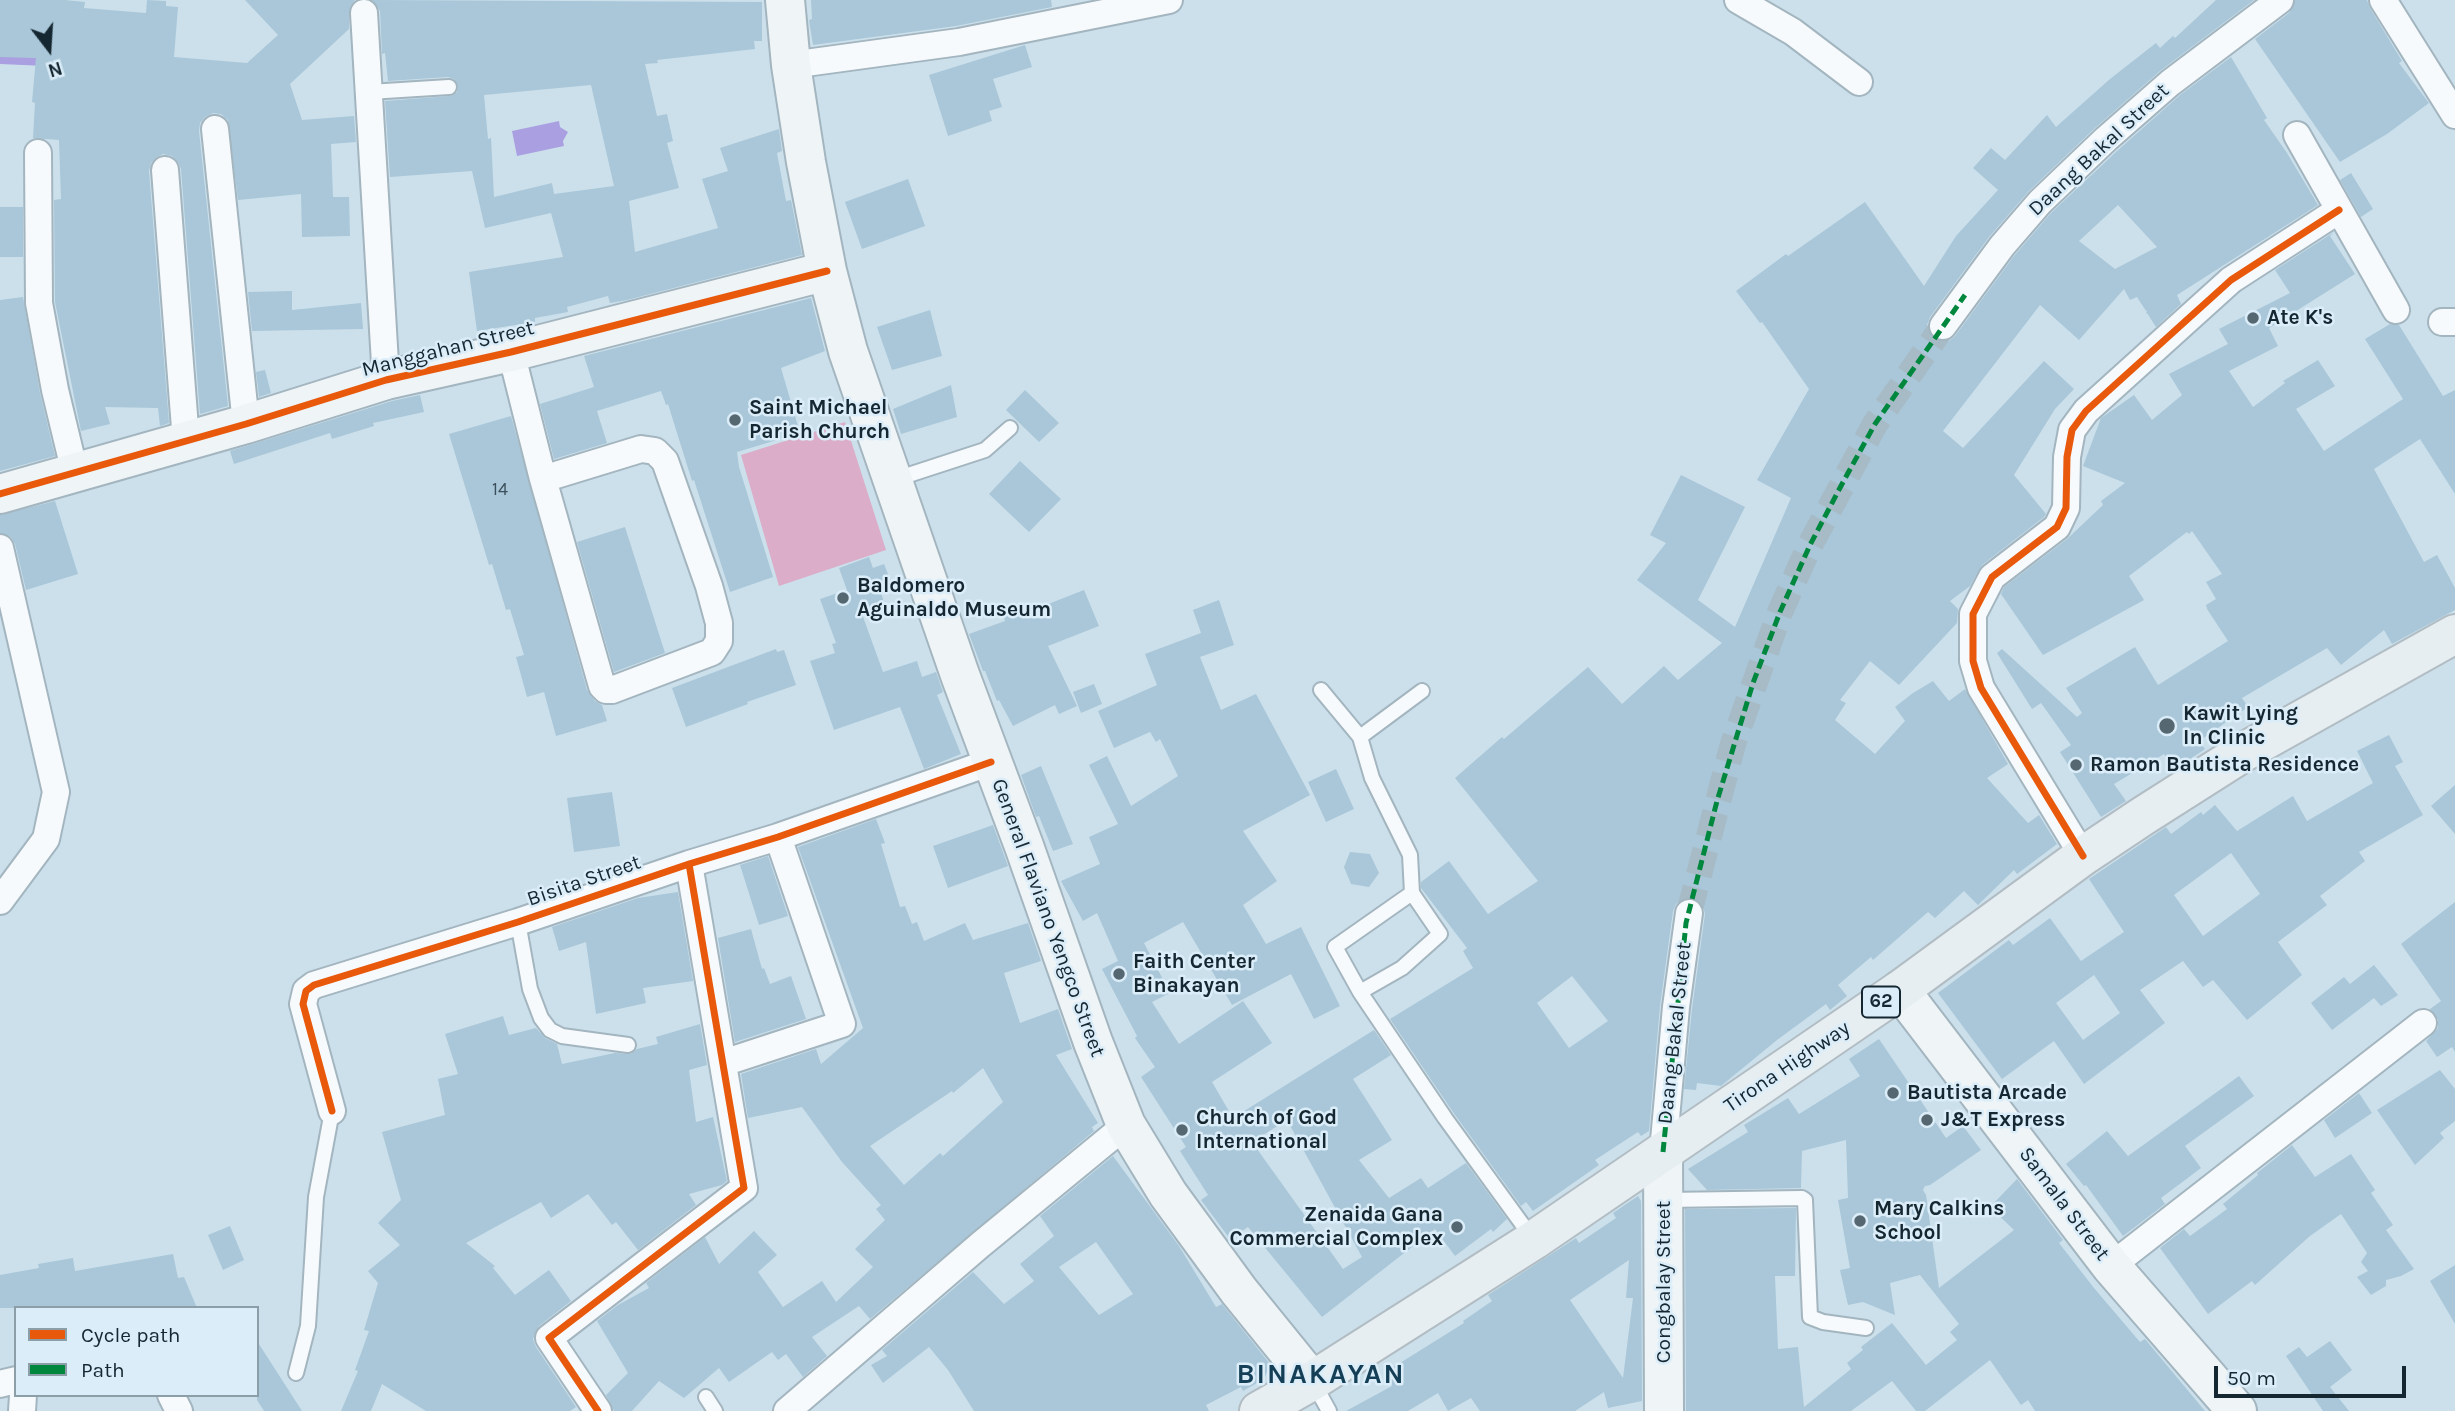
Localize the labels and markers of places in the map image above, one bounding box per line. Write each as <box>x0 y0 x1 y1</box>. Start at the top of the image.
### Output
place label: Ate K's <box>2267 305 2333 331</box>
marker: Ate K's <box>2245 310 2261 326</box>
place label: Saint Michael Parish Church <box>749 395 890 445</box>
marker: Saint Michael Parish Church <box>727 412 743 428</box>
place label: Baldomero Aguinaldo Museum <box>857 573 1051 623</box>
marker: Baldomero Aguinaldo Museum <box>835 590 851 606</box>
place label: Kawit Lying In Clinic <box>2183 701 2298 751</box>
marker: Kawit Lying In Clinic <box>2157 716 2177 736</box>
place label: Ramon Bautista Residence <box>2090 752 2359 778</box>
marker: Ramon Bautista Residence <box>2068 757 2084 773</box>
place label: Faith Center Binakayan <box>1133 949 1255 999</box>
marker: Faith Center Binakayan <box>1111 966 1127 982</box>
place label: Bautista Arcade <box>1907 1080 2067 1106</box>
marker: Bautista Arcade <box>1885 1085 1901 1101</box>
place label: Church of God International <box>1196 1105 1337 1155</box>
place label: J&T Express <box>1941 1107 2065 1133</box>
marker: J&T Express <box>1919 1112 1935 1128</box>
marker: Church of God International <box>1174 1122 1190 1138</box>
place label: Mary Calkins School <box>1874 1196 2004 1246</box>
place label: Zenaida Gana Commercial Complex <box>1230 1202 1443 1252</box>
marker: Mary Calkins School <box>1852 1213 1868 1229</box>
marker: Zenaida Gana Commercial Complex <box>1449 1219 1465 1235</box>

